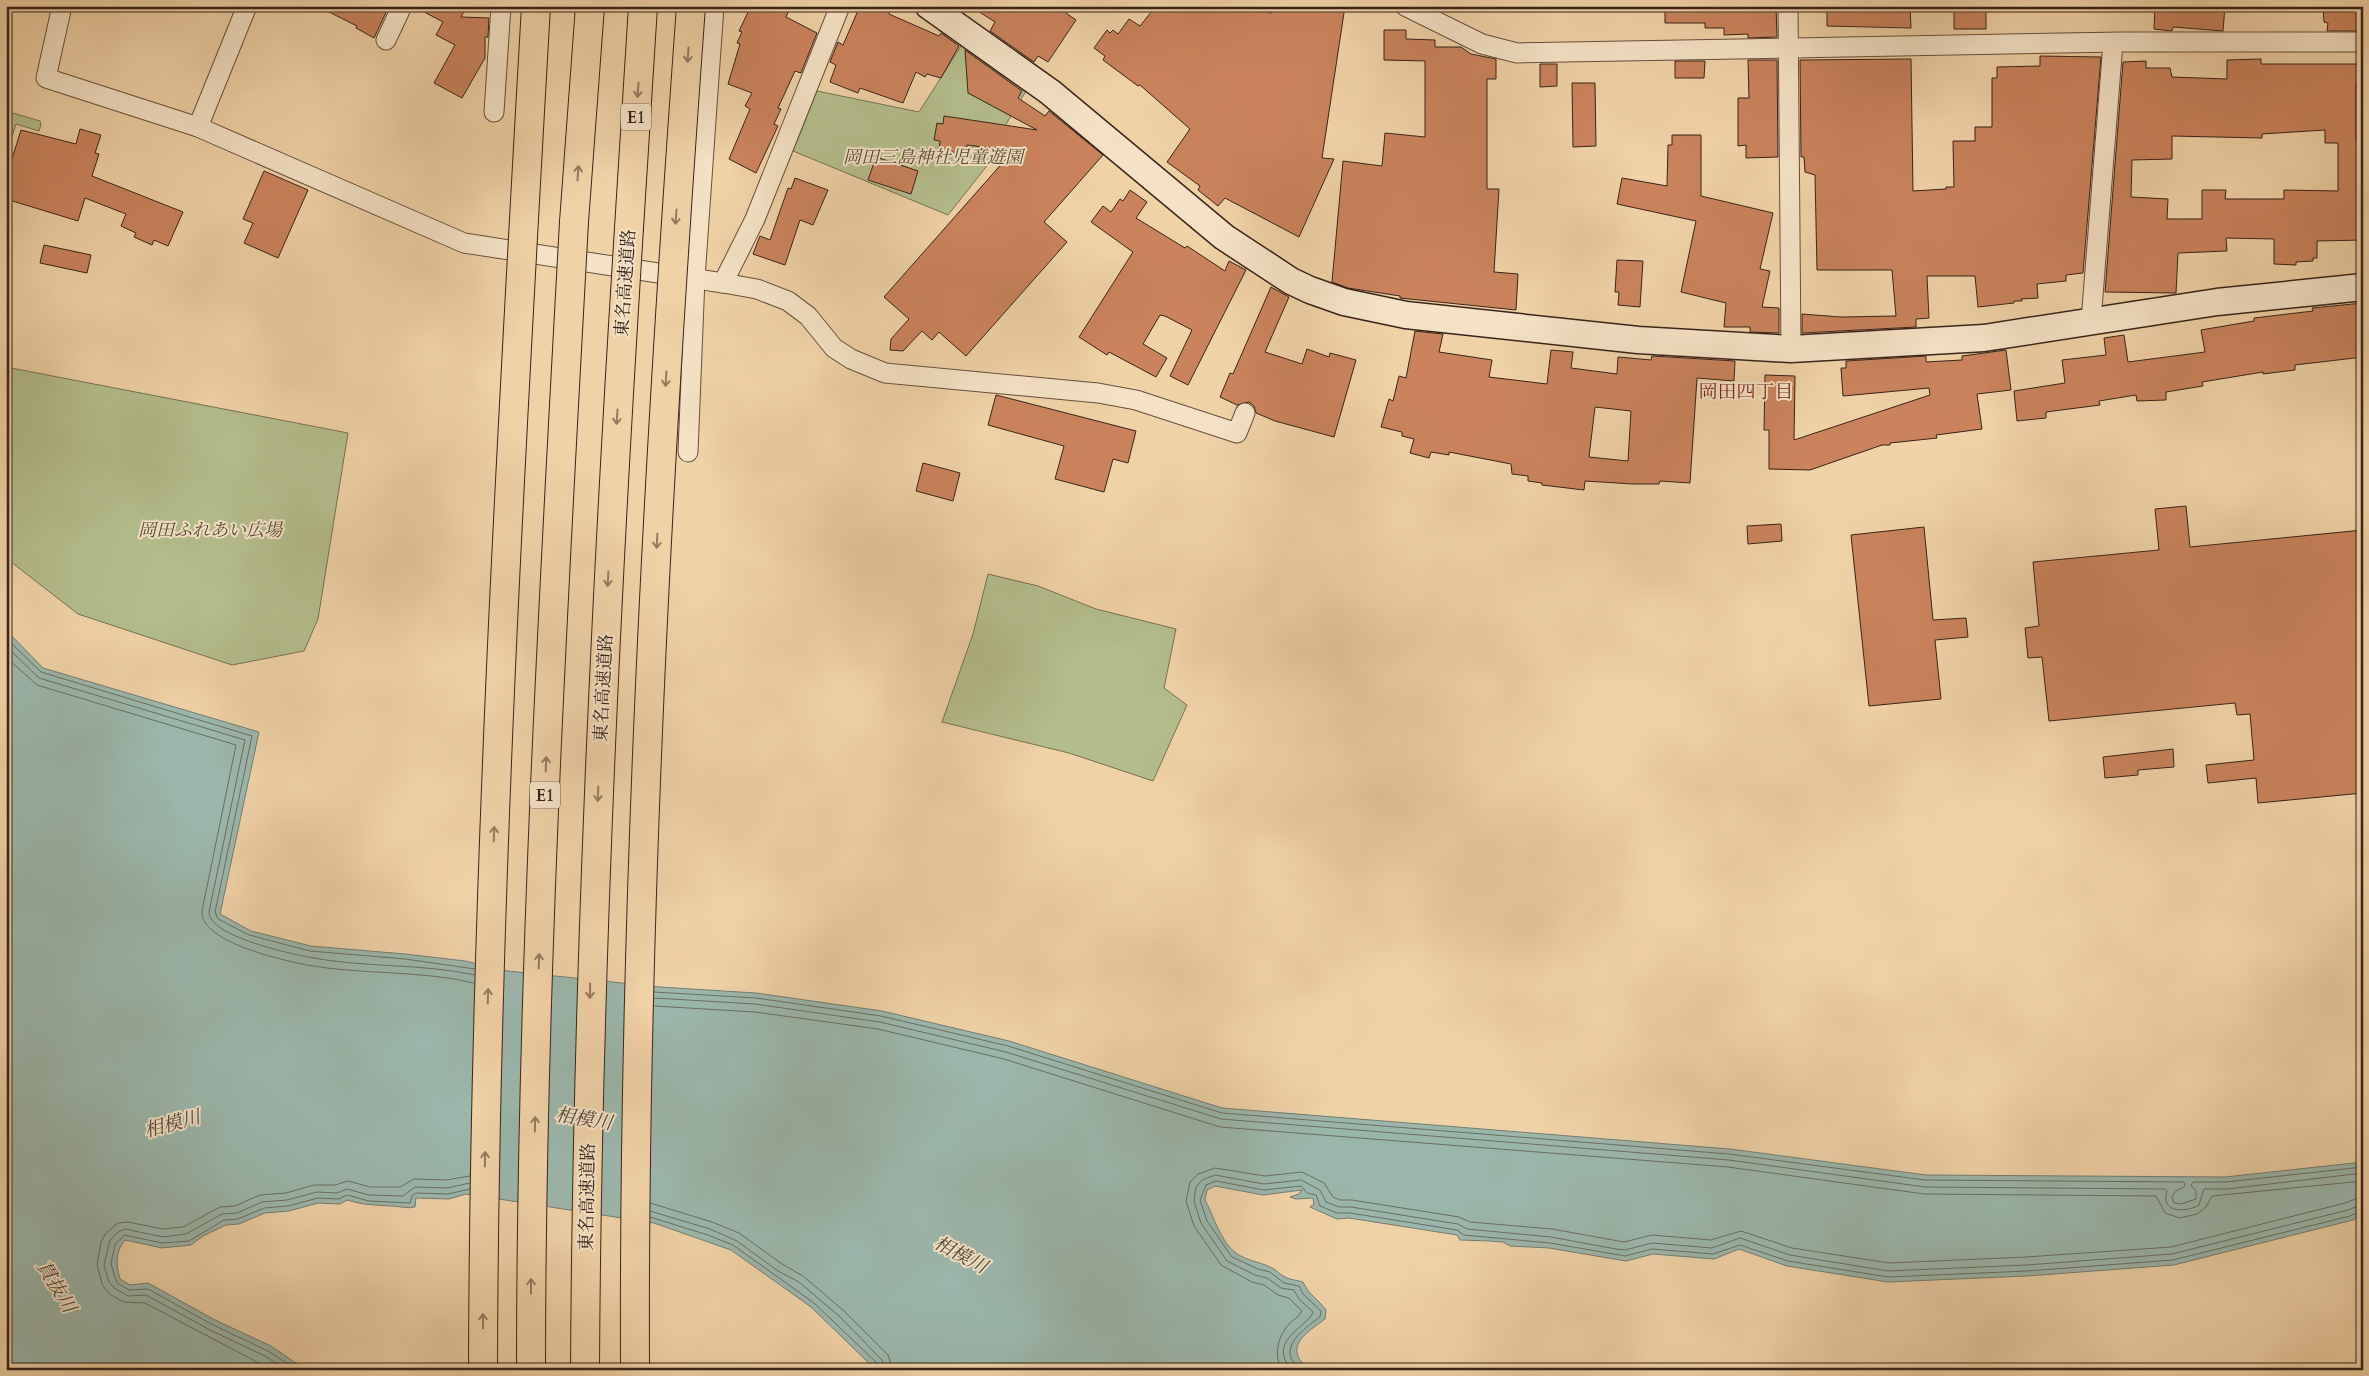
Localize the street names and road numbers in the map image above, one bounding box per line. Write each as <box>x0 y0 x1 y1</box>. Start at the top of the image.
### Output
road number: E1 <box>621 104 651 130</box>
street label: 東名高速道路 <box>609 228 642 338</box>
street label: 東名高速道路 <box>588 633 619 743</box>
road number: E1 <box>530 782 560 808</box>
street label: 東名高速道路 <box>574 1143 601 1251</box>

